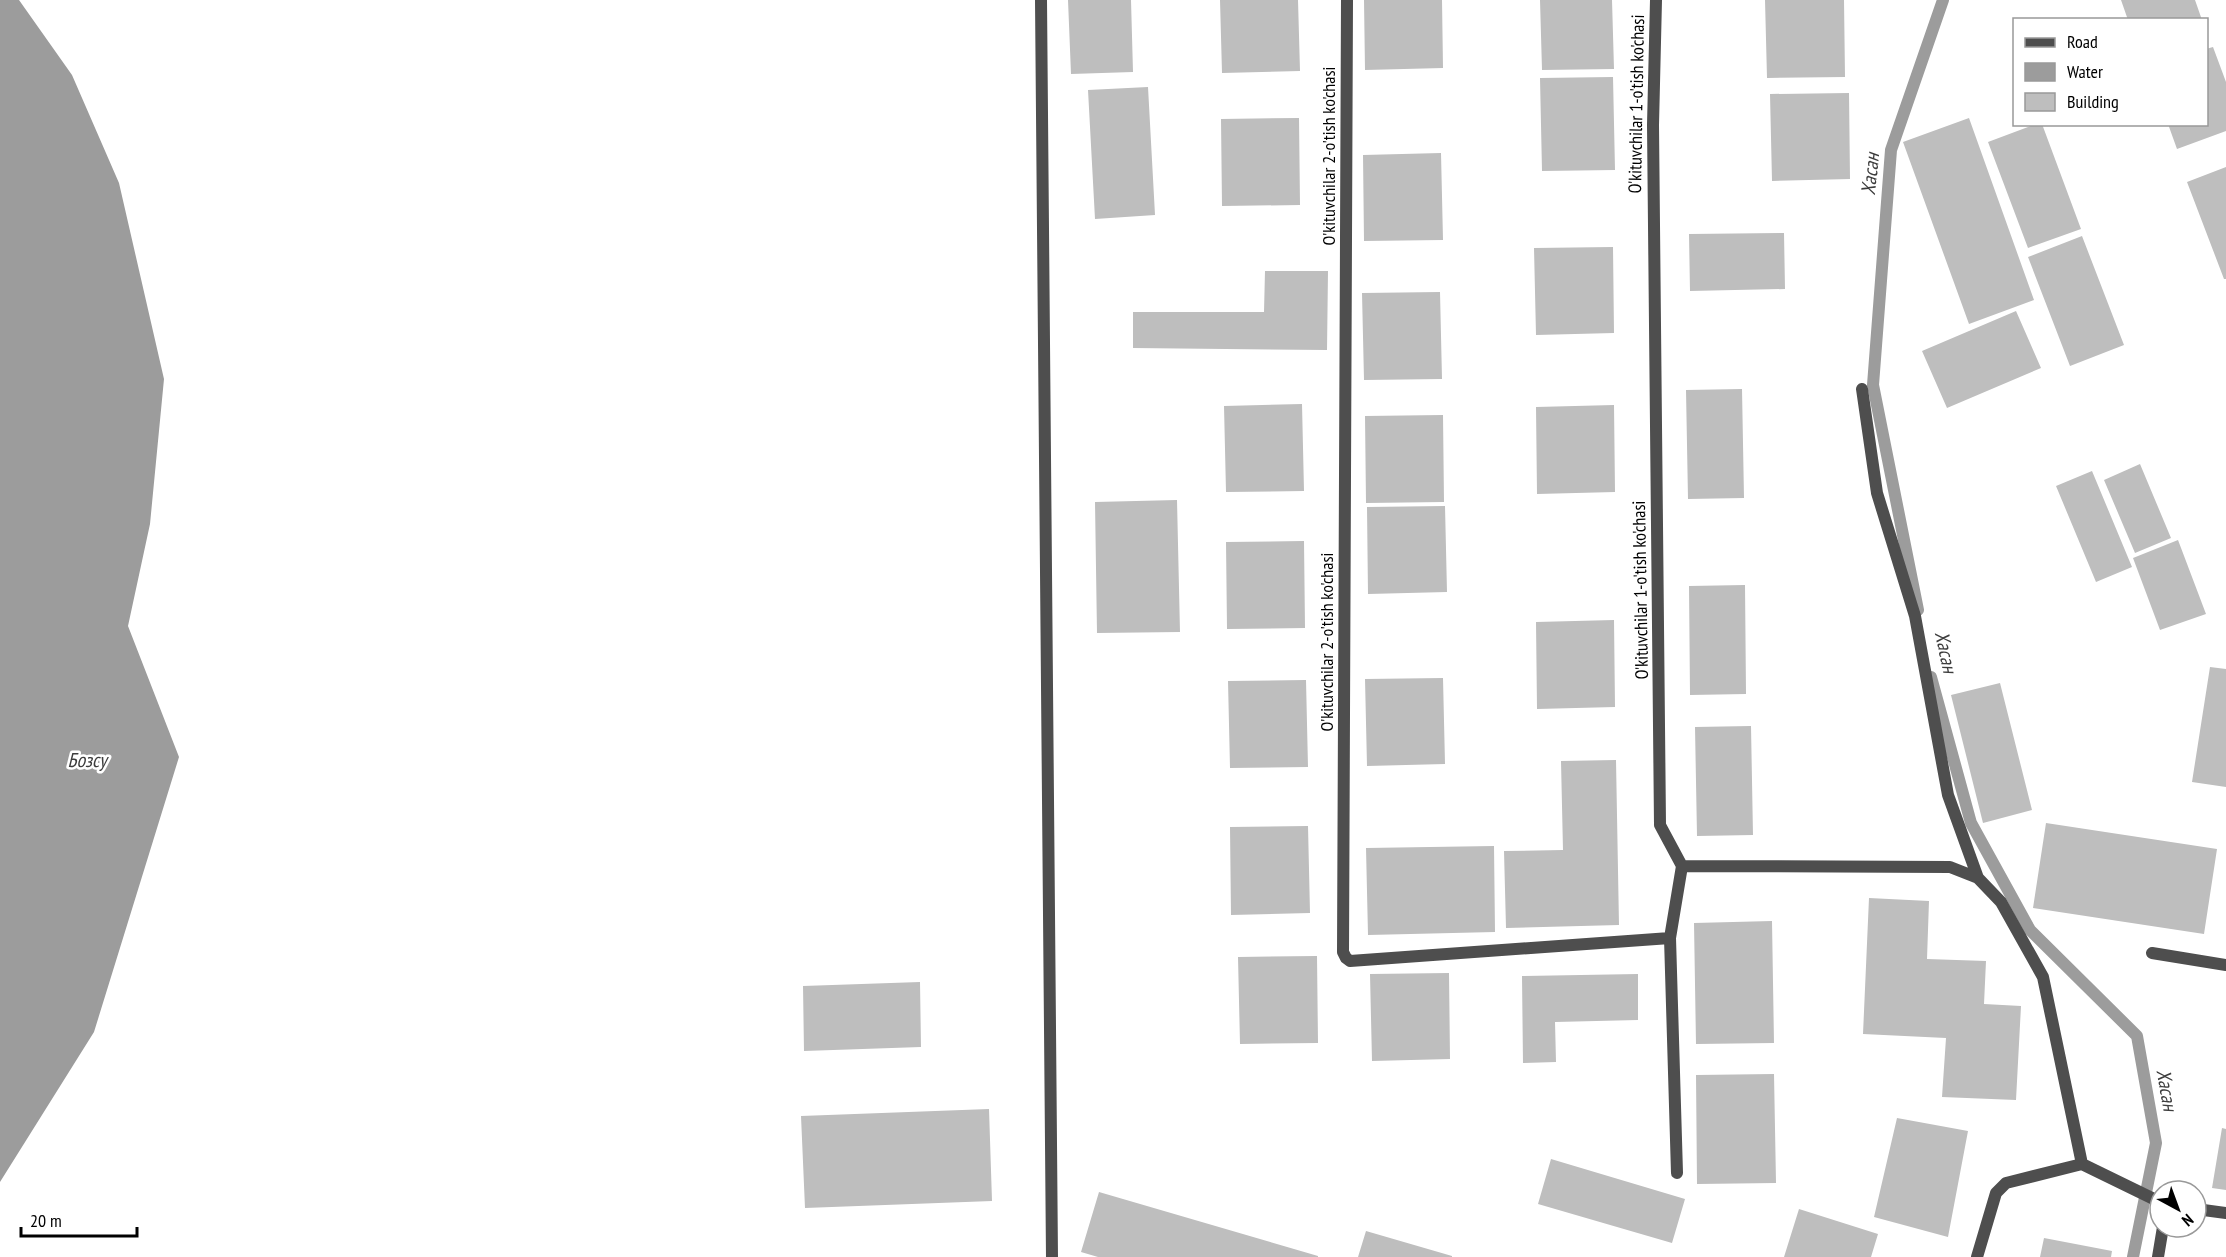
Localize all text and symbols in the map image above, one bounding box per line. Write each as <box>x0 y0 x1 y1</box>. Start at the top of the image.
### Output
street label: O'kituvchilar 1-o'tish ko'chasi <box>1623 14 1649 194</box>
legend <box>2013 18 2208 126</box>
text: Road <box>2067 30 2098 53</box>
text: Water <box>2067 60 2103 83</box>
street label: O'kituvchilar 2-o'tish ko'chasi <box>1317 67 1340 245</box>
text: Building <box>2067 90 2119 113</box>
water label: Хасан <box>1855 150 1885 196</box>
street label: O'kituvchilar 1-o'tish ko'chasi <box>1627 500 1653 680</box>
street label: O'kituvchilar 2-o'tish ko'chasi <box>1315 553 1338 731</box>
water label: Хасан <box>1929 629 1964 677</box>
water label: Бозсу <box>68 747 109 773</box>
water label: Хасан <box>2151 1067 2184 1115</box>
north arrow <box>2148 1179 2208 1239</box>
scale bar <box>21 1200 136 1238</box>
text: 20 m <box>30 1209 62 1232</box>
text: N <box>2178 1210 2198 1231</box>

